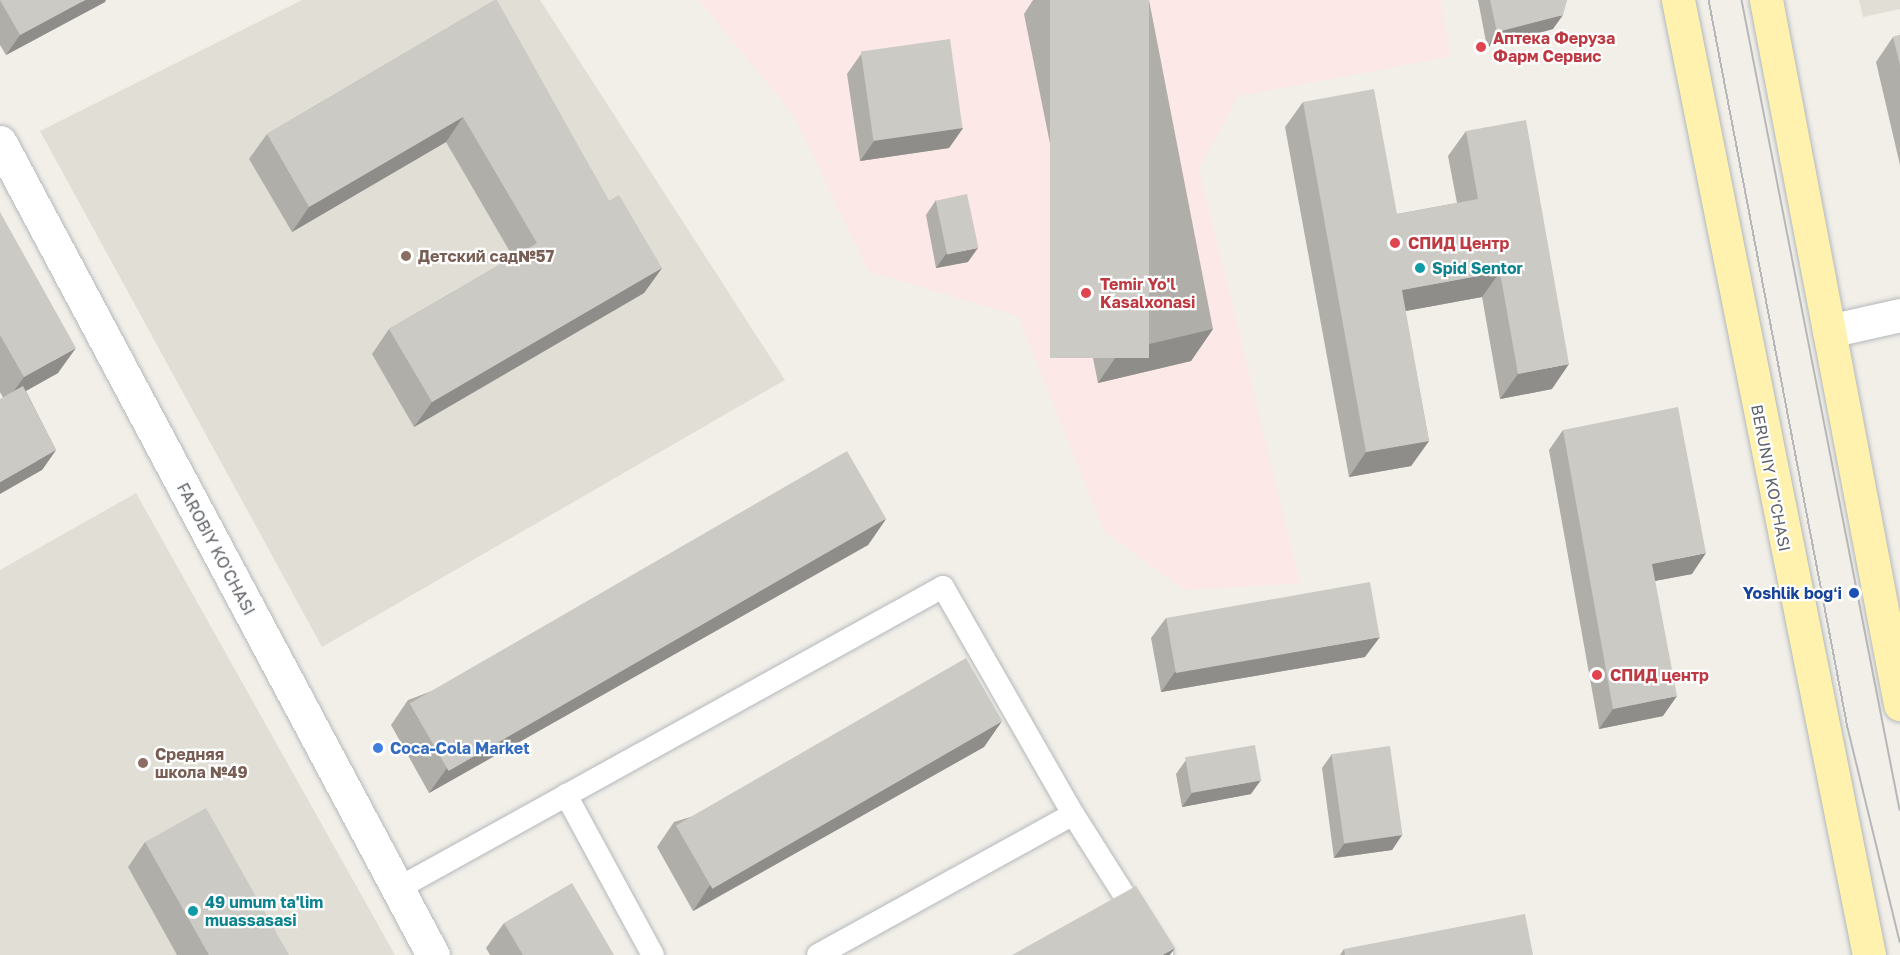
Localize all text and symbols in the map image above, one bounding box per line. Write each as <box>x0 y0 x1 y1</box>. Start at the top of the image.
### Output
place label: Аптека Феруза Фарм Сервис <box>1493 28 1615 66</box>
marker: Аптека Феруза Фарм Сервис <box>1474 40 1488 54</box>
place label: СПИД Центр <box>1408 233 1509 253</box>
marker: СПИД Центр <box>1386 234 1404 252</box>
place label: Детский сад№57 <box>418 246 554 266</box>
marker: Детский сад№57 <box>399 249 413 263</box>
place label: Spid Sentor <box>1432 258 1523 278</box>
marker: Spid Sentor <box>1413 261 1427 275</box>
place label: Temir Yo'l Kasalxonasi <box>1100 274 1195 312</box>
marker: Temir Yo'l Kasalxonasi <box>1077 284 1095 302</box>
street label: BERUNIY KO'CHASI <box>1747 403 1795 553</box>
street label: FAROBIY KO'CHASI <box>173 480 259 618</box>
place label: Yoshlik bogʻi <box>1743 583 1842 603</box>
marker: Yoshlik bogʻi <box>1847 586 1861 600</box>
place label: СПИД центр <box>1610 665 1709 685</box>
marker: СПИД центр <box>1588 666 1606 684</box>
place label: Coca-Cola Market <box>390 738 530 758</box>
marker: Coca-Cola Market <box>371 741 385 755</box>
place label: Средняя школа №49 <box>155 744 248 782</box>
marker: Средняя школа №49 <box>136 756 150 770</box>
place label: 49 umum ta'lim muassasasi <box>205 892 323 930</box>
marker: 49 umum ta'lim muassasasi <box>186 904 200 918</box>

